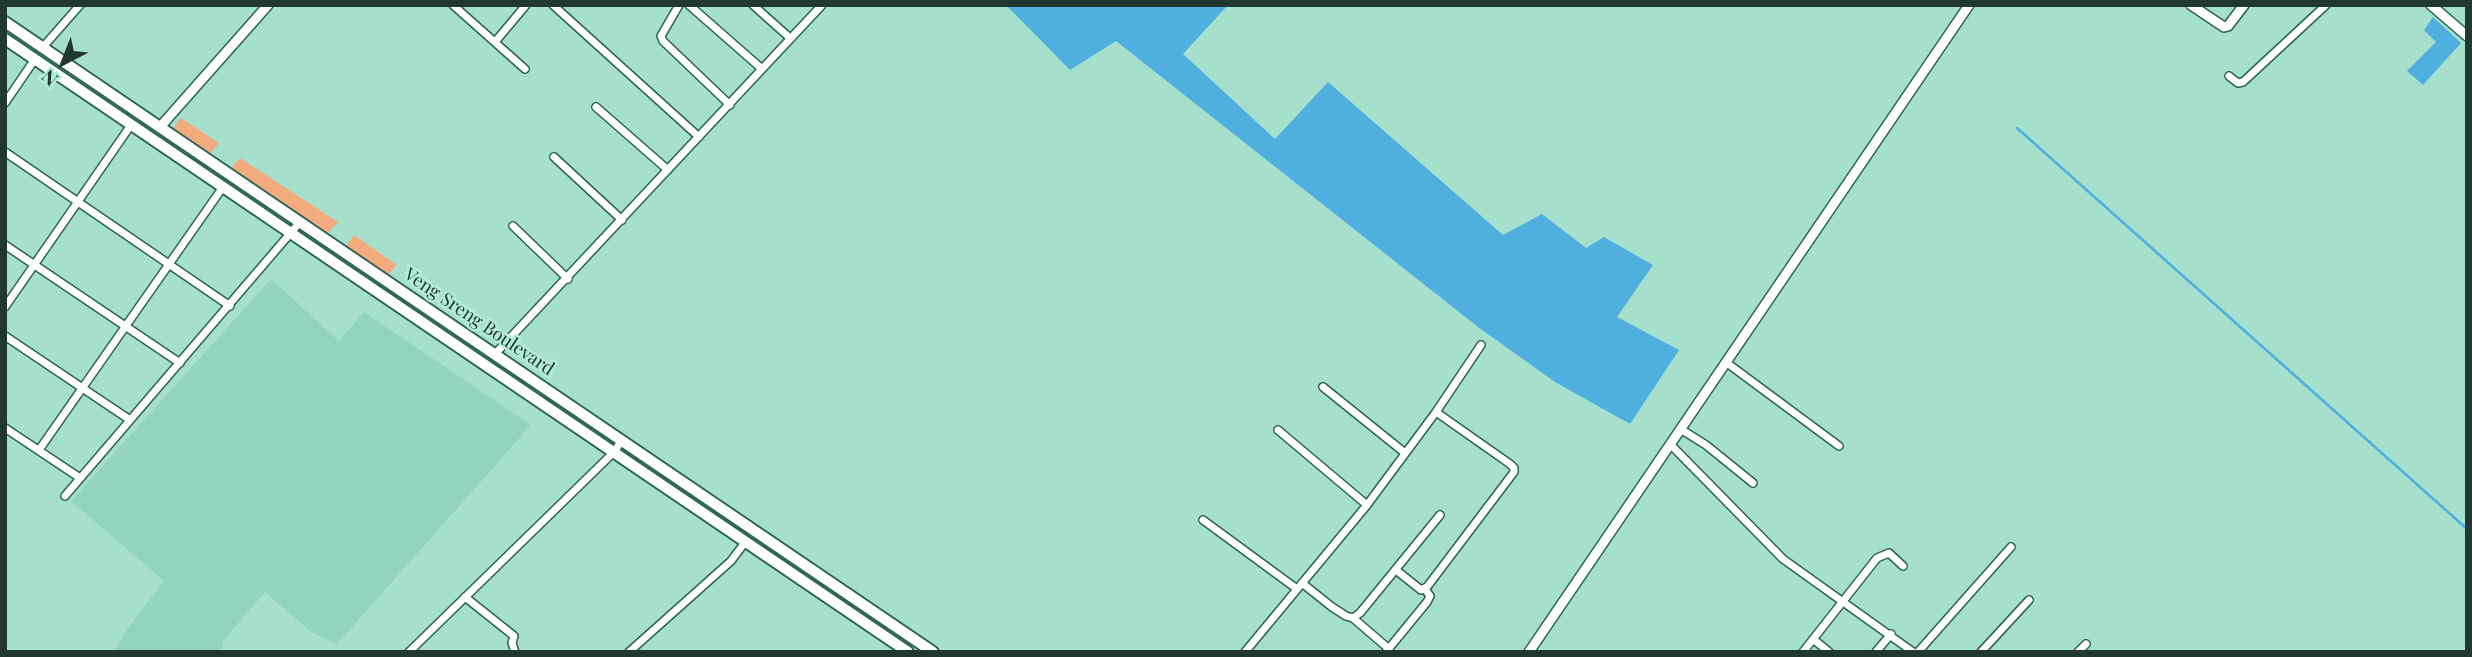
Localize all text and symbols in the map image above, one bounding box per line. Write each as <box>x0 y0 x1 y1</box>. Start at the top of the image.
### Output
north arrow <box>28 28 98 98</box>
text: N <box>35 64 63 93</box>
street label: Veng Sreng Boulevard <box>400 264 558 380</box>

